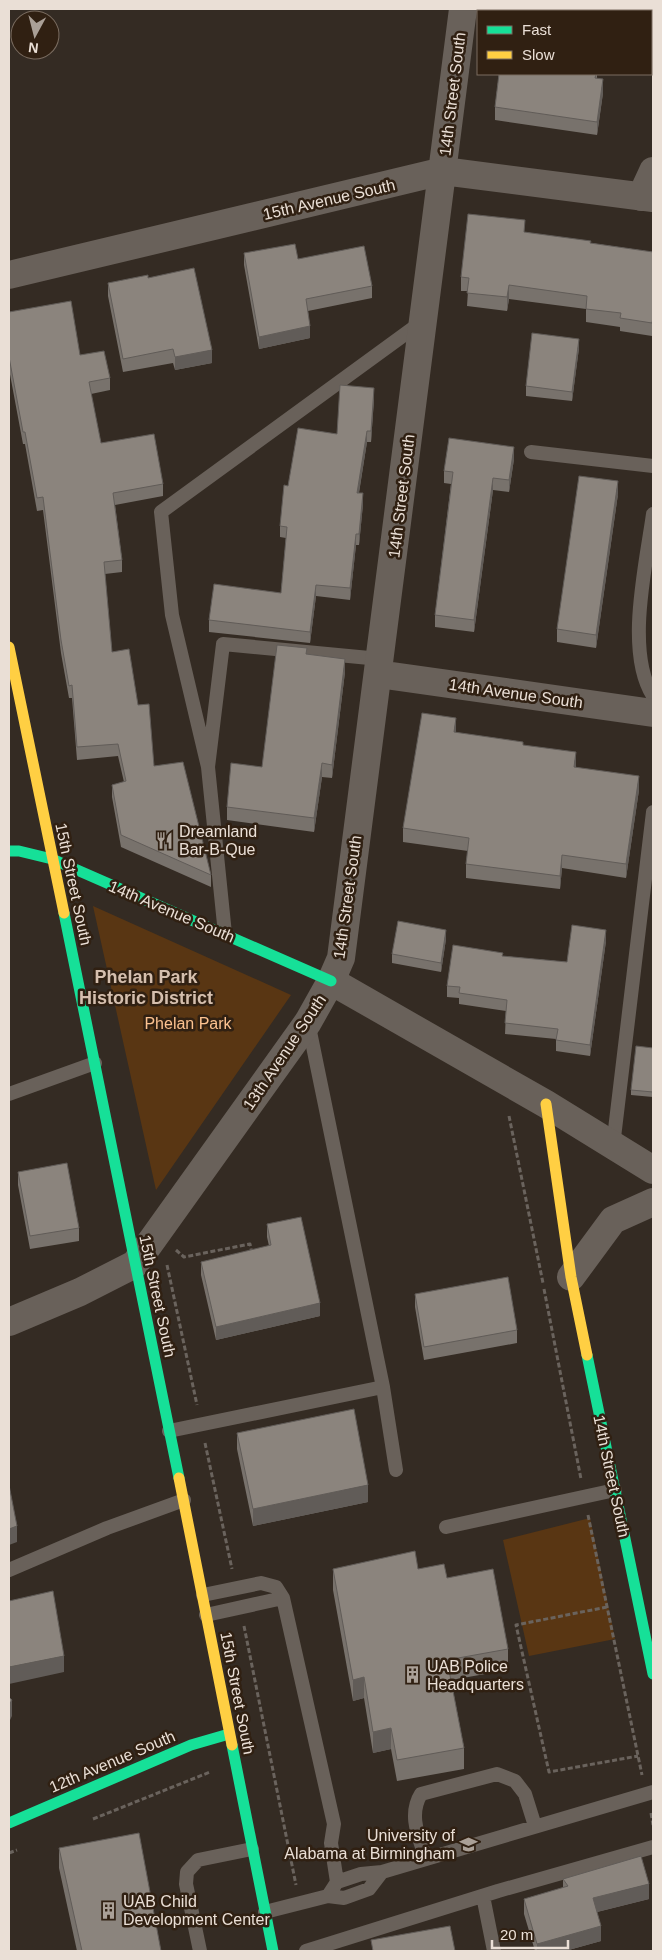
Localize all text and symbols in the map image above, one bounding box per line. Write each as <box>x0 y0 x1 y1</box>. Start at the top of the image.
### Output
north arrow <box>10 10 60 60</box>
legend <box>477 10 652 75</box>
text: Fast <box>522 21 552 38</box>
street label: 14th Street South <box>436 31 469 157</box>
text: N <box>27 39 39 56</box>
text: Slow <box>522 46 555 63</box>
street label: 15th Avenue South <box>261 176 397 223</box>
street label: 14th Street South <box>385 433 418 559</box>
street label: 14th Avenue South <box>448 676 584 711</box>
street label: 15th Street South <box>52 821 95 947</box>
place label: Dreamland Bar-B-Que <box>179 823 257 858</box>
restaurant icon: Dreamland Bar-B-Que <box>155 830 175 850</box>
street label: 14th Street South <box>330 834 365 960</box>
street label: 14th Avenue South <box>106 877 237 946</box>
district label: Phelan Park Historic District <box>79 967 213 1008</box>
street label: 13th Avenue South <box>240 992 329 1113</box>
park label: Phelan Park <box>144 1015 233 1032</box>
street label: 15th Street South <box>136 1233 179 1359</box>
street label: 14th Street South <box>590 1413 633 1539</box>
street label: 15th Street South <box>217 1630 258 1756</box>
place label: UAB Police Headquarters <box>427 1658 524 1693</box>
building icon: UAB Police Headquarters <box>403 1665 423 1685</box>
street label: 12th Avenue South <box>47 1727 178 1796</box>
place label: University of Alabama at Birmingham <box>284 1827 456 1862</box>
school or university icon: University of Alabama at Birmingham <box>459 1834 479 1854</box>
place label: UAB Child Development Center <box>123 1893 270 1928</box>
building icon: UAB Child Development Center <box>99 1900 119 1920</box>
scale bar <box>492 1918 568 1950</box>
text: 20 m <box>500 1926 533 1943</box>

